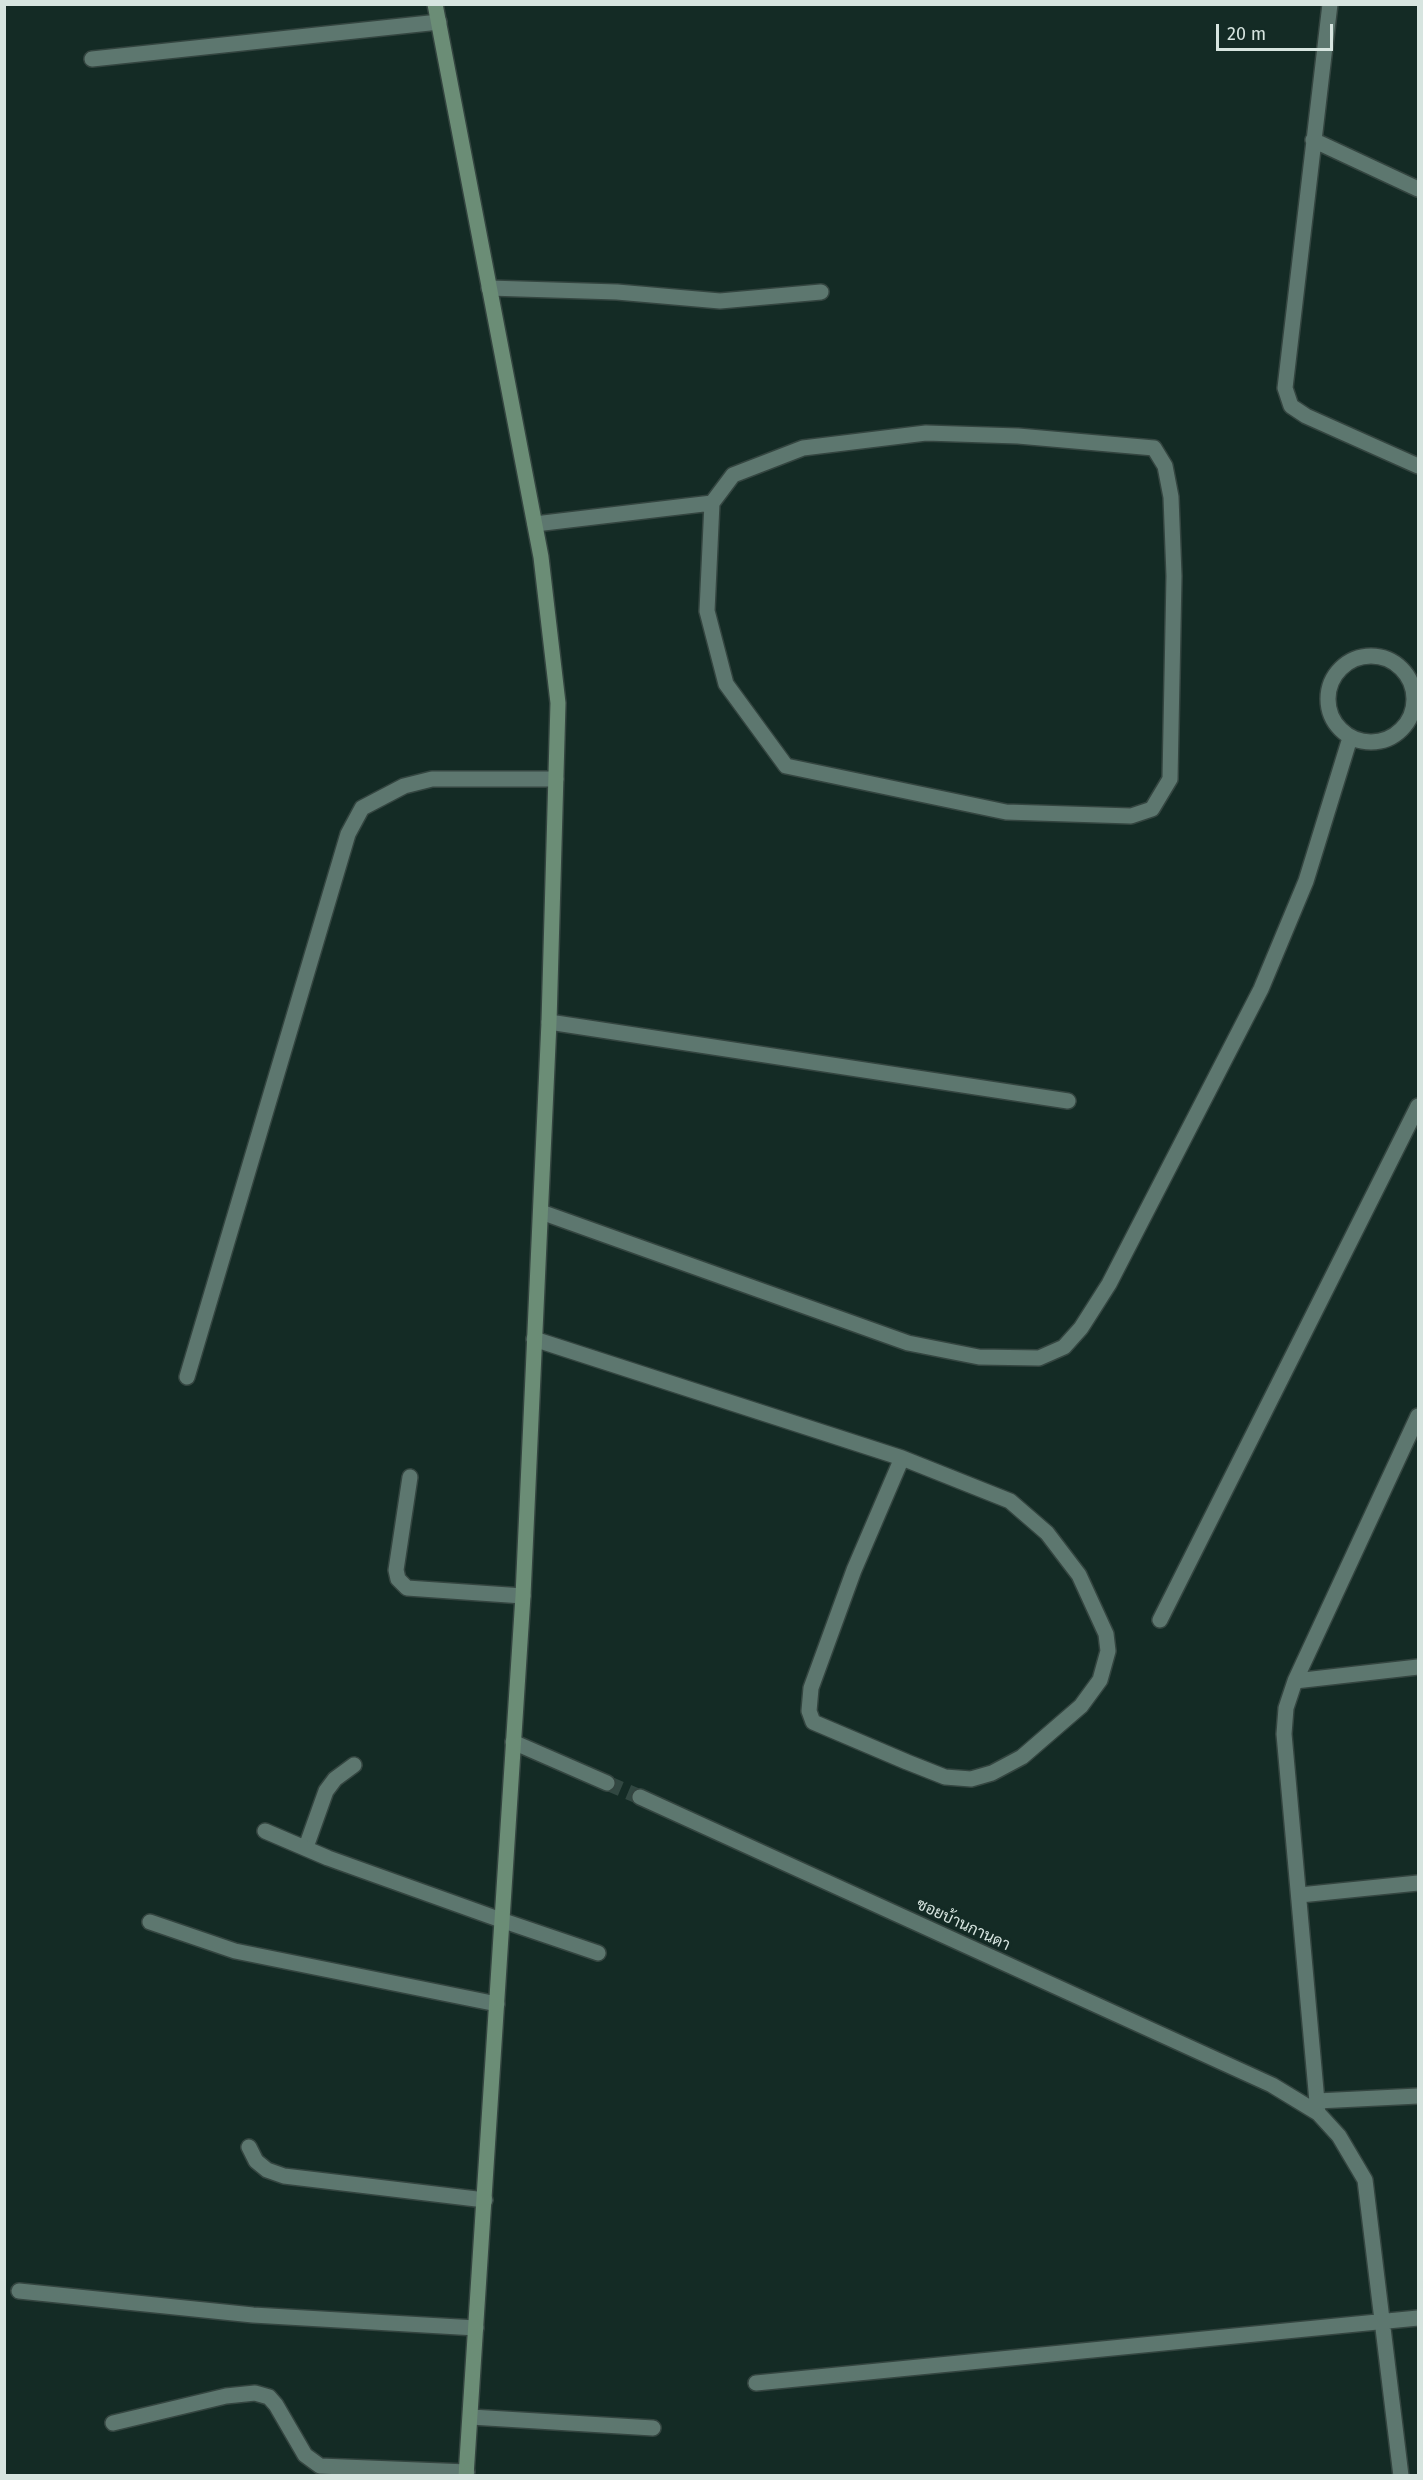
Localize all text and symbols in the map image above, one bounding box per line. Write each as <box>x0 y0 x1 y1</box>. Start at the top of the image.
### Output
scale bar <box>1219 12 1336 50</box>
text: 20 m <box>1227 23 1266 45</box>
street label: ซอยบ้านกานดา <box>913 1895 1013 1955</box>

